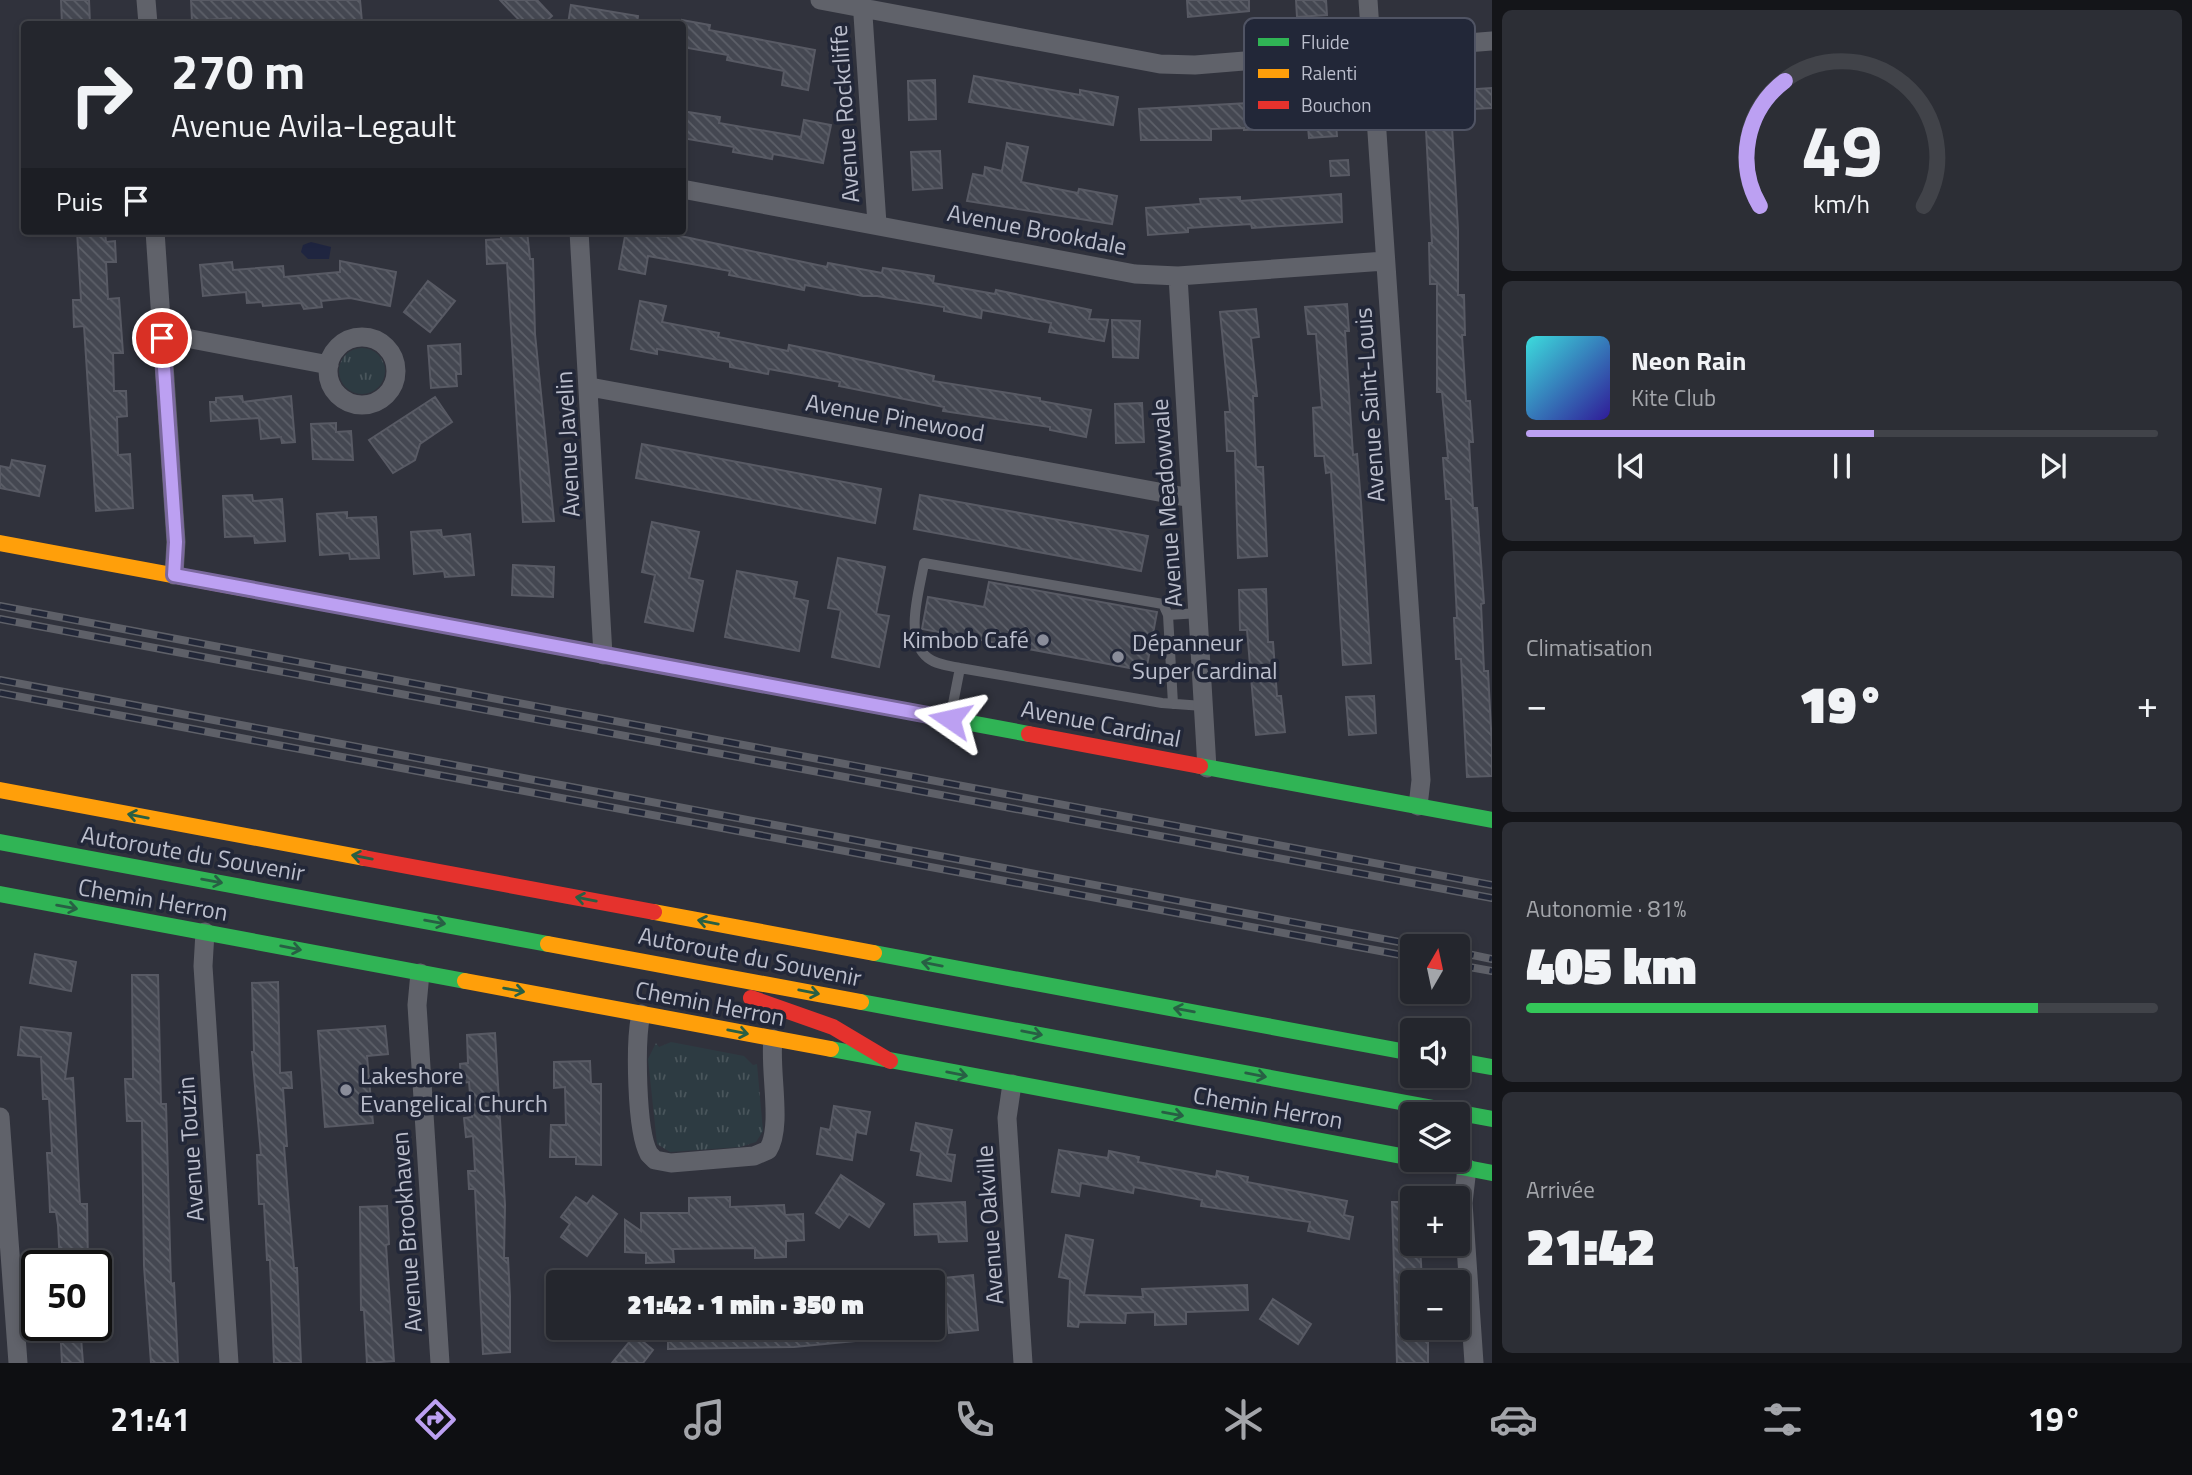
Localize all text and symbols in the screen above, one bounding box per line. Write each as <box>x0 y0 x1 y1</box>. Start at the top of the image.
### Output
legend <box>1244 18 1475 130</box>
street label: Avenue Rockcliffe <box>820 24 868 204</box>
text: Fluide <box>1301 27 1349 56</box>
text: 270 m <box>171 33 305 108</box>
icon: right <box>56 49 147 140</box>
text: Ralenti <box>1301 58 1357 87</box>
text: Bouchon <box>1301 90 1372 119</box>
text: 49 <box>1801 95 1883 205</box>
text: Avenue Avila-Legault <box>171 101 456 149</box>
text: Puis <box>56 182 103 221</box>
icon: arrive <box>117 182 155 220</box>
text: km/h <box>1814 185 1870 223</box>
street label: Avenue Brookdale <box>944 194 1130 264</box>
street label: Avenue Saint-Louis <box>1344 307 1394 504</box>
pin <box>132 308 192 368</box>
icon: arrive <box>143 319 181 357</box>
text: Neon Rain <box>1631 341 1746 380</box>
street label: Avenue Javelin <box>545 370 589 518</box>
text: Kite Club <box>1631 380 1716 415</box>
street label: Avenue Pinewood <box>803 384 987 450</box>
street label: Avenue Meadowvale <box>1141 398 1191 609</box>
icon: previous <box>1612 447 1650 485</box>
icon: pause <box>1823 447 1861 485</box>
icon: next <box>2034 447 2072 485</box>
place label: Kimbob Café <box>902 621 1029 657</box>
place label: Dépanneur Super Cardinal <box>1132 624 1278 688</box>
text: Climatisation <box>1526 630 1653 665</box>
marker: Kimbob Café <box>1035 632 1051 648</box>
marker: Dépanneur Super Cardinal <box>1110 649 1126 665</box>
text: 19° <box>1799 664 1885 743</box>
text: − <box>1526 675 1547 733</box>
text: + <box>2137 675 2158 733</box>
position arrow <box>913 682 987 756</box>
street label: Avenue Cardinal <box>1018 690 1184 756</box>
one-way arrow <box>127 808 150 822</box>
street label: Autoroute du Souvenir <box>79 816 308 890</box>
one-way arrow <box>351 850 374 864</box>
street label: Chemin Herron <box>75 868 231 930</box>
one-way arrow <box>200 875 223 888</box>
text: Autonomie · 81% <box>1526 891 1686 926</box>
one-way arrow <box>575 892 598 905</box>
one-way arrow <box>55 901 78 914</box>
one-way arrow <box>697 915 720 928</box>
one-way arrow <box>423 916 446 929</box>
street label: Autoroute du Souvenir <box>636 917 865 995</box>
text: 405 km <box>1526 925 1697 1004</box>
north arrow <box>1400 934 1470 1004</box>
map controls <box>1400 934 1470 1340</box>
one-way arrow <box>279 942 302 956</box>
one-way arrow <box>921 956 944 970</box>
street label: Chemin Herron <box>632 971 788 1035</box>
one-way arrow <box>502 984 525 997</box>
one-way arrow <box>797 985 820 999</box>
one-way arrow <box>1173 1003 1196 1017</box>
button: sound <box>1400 1018 1470 1088</box>
one-way arrow <box>726 1026 749 1039</box>
one-way arrow <box>1021 1027 1043 1040</box>
place label: Lakeshore Evangelical Church <box>360 1057 548 1121</box>
one-way arrow <box>945 1067 968 1081</box>
one-way arrow <box>1244 1068 1267 1082</box>
street label: Avenue Touzin <box>167 1075 213 1223</box>
street label: Chemin Herron <box>1190 1076 1346 1138</box>
marker: Lakeshore Evangelical Church <box>338 1082 354 1098</box>
button: layers <box>1400 1102 1470 1172</box>
one-way arrow <box>1161 1108 1184 1121</box>
street label: Avenue Brookhaven <box>381 1130 431 1334</box>
street label: Avenue Oakville <box>965 1144 1013 1306</box>
text: Arrivée <box>1526 1172 1595 1207</box>
button: + <box>1400 1186 1470 1256</box>
text: 21:42 <box>1526 1206 1655 1285</box>
speed limit sign: 50 <box>21 1250 112 1341</box>
button: − <box>1400 1270 1470 1340</box>
text: 21:42 · 1 min · 350 m <box>627 1285 864 1324</box>
text: 21:41 <box>110 1395 190 1443</box>
icon: directions <box>411 1395 460 1444</box>
icon: music <box>680 1395 729 1444</box>
icon: phone <box>950 1395 999 1444</box>
icon: climate <box>1219 1395 1268 1444</box>
icon: car <box>1489 1395 1538 1444</box>
icon: filters <box>1758 1395 1807 1444</box>
text: 19° <box>2028 1395 2082 1443</box>

